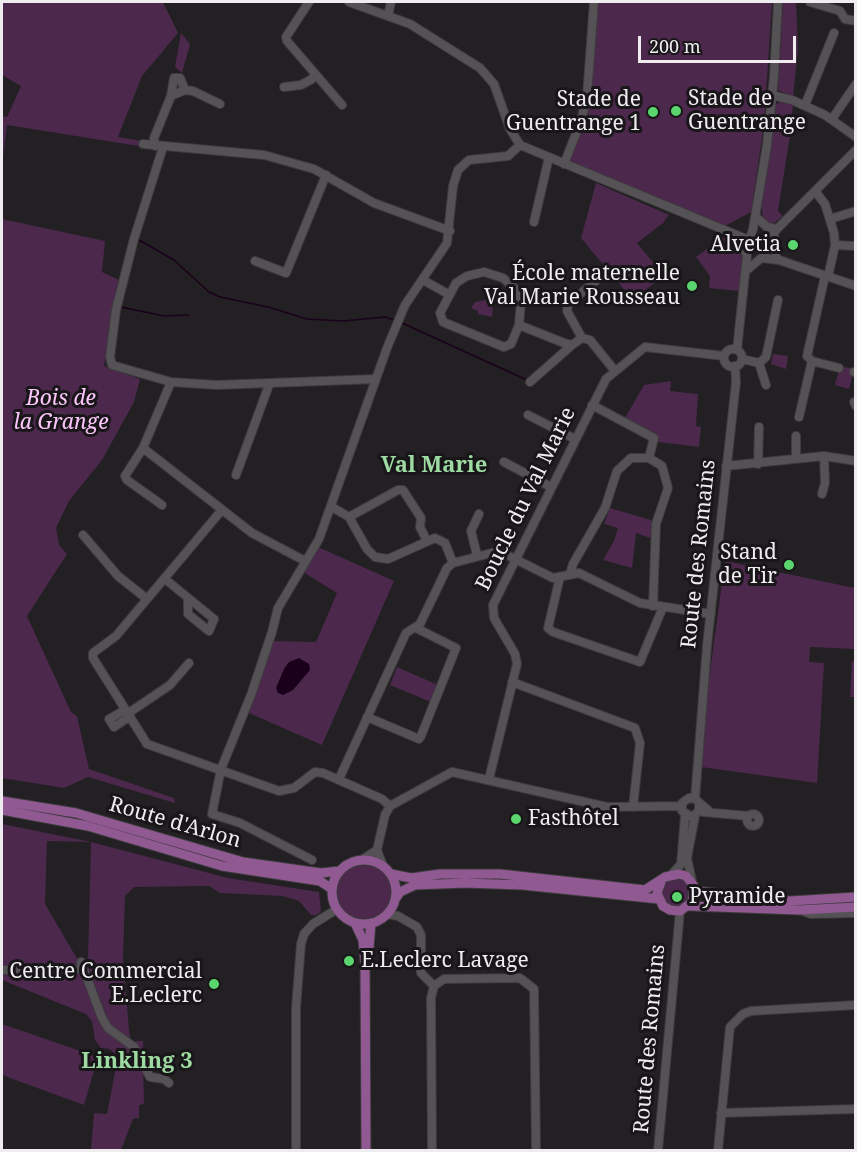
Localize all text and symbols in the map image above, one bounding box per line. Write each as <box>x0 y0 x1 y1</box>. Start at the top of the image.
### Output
scale bar <box>641 24 798 62</box>
text: 200 m <box>649 34 701 58</box>
place label: Stade de Guentrange <box>688 86 806 136</box>
place label: Stade de Guentrange 1 <box>506 87 641 137</box>
marker: Stade de Guentrange <box>669 104 683 118</box>
marker: Stade de Guentrange 1 <box>646 105 660 119</box>
place label: Alvetia <box>710 232 781 258</box>
marker: Alvetia <box>786 238 800 252</box>
place label: École maternelle Val Marie Rousseau <box>484 261 680 311</box>
marker: École maternelle Val Marie Rousseau <box>685 279 699 293</box>
park label: Bois de la Grange <box>13 386 109 436</box>
street label: Boucle du Val Marie <box>471 403 581 595</box>
district label: Val Marie <box>381 453 487 479</box>
street label: Route des Romains <box>677 458 721 650</box>
place label: Stand de Tir <box>718 540 777 590</box>
marker: Stand de Tir <box>782 558 796 572</box>
street label: Route d'Arlon <box>106 792 244 854</box>
place label: Fasthôtel <box>528 806 619 832</box>
marker: Fasthôtel <box>509 812 523 826</box>
place label: Pyramide <box>689 884 786 910</box>
marker: Pyramide <box>670 890 684 904</box>
street label: Route des Romains <box>629 943 671 1135</box>
place label: E.Leclerc Lavage <box>361 948 529 974</box>
marker: E.Leclerc Lavage <box>342 954 356 968</box>
place label: Centre Commercial E.Leclerc <box>9 959 202 1009</box>
marker: Centre Commercial E.Leclerc <box>207 977 221 991</box>
district label: Linkling 3 <box>81 1049 193 1075</box>

